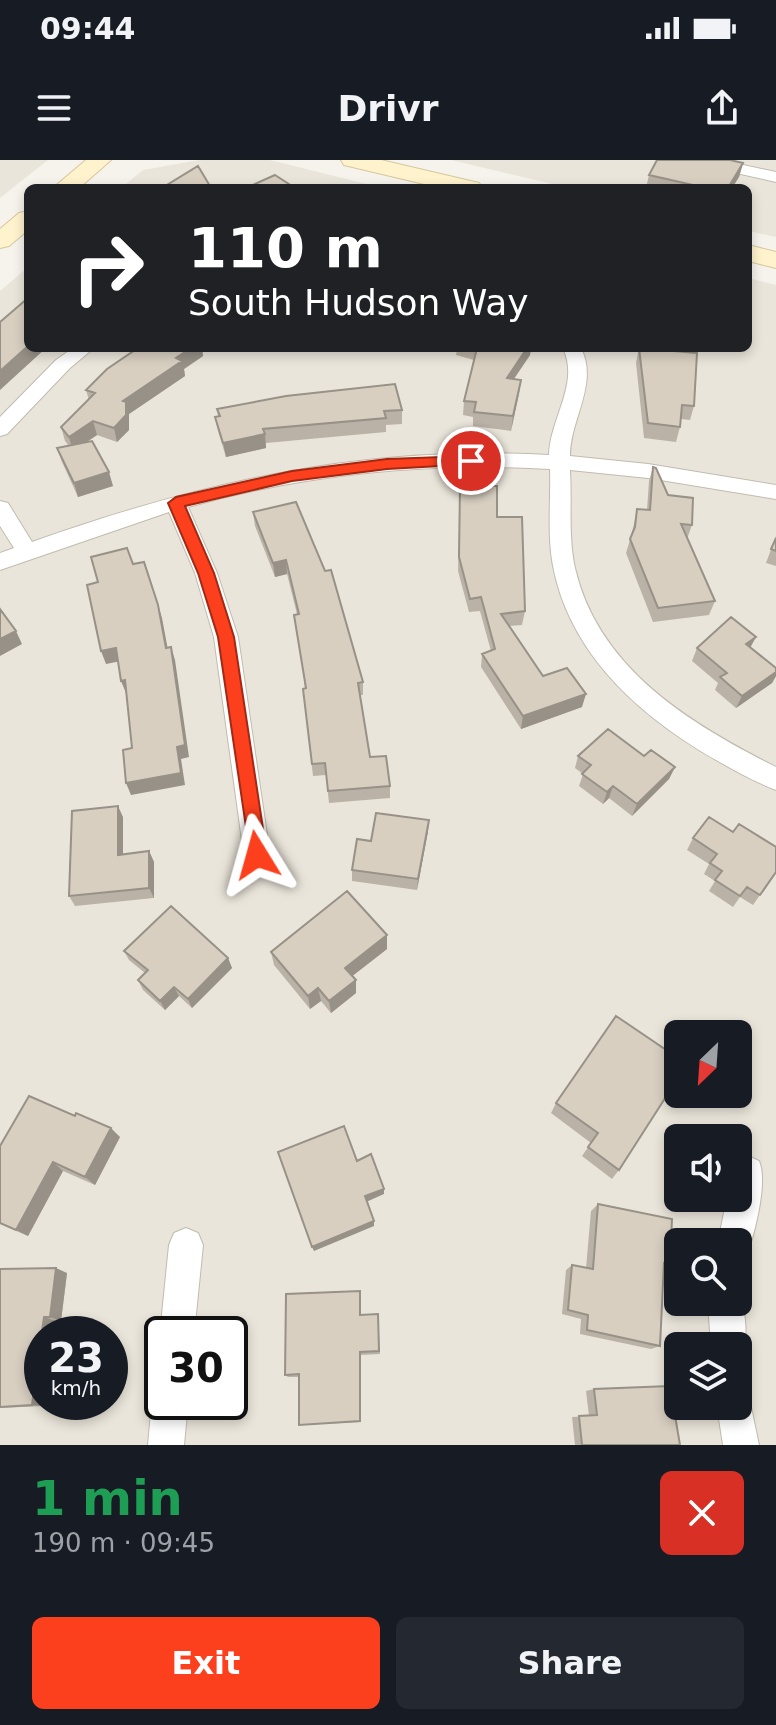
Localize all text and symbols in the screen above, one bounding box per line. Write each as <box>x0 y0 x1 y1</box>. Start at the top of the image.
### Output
text: 09:44 <box>40 11 136 46</box>
icon: menu <box>32 86 76 130</box>
icon: share <box>700 86 744 130</box>
text: Drivr <box>337 88 439 129</box>
text: 110 m <box>188 215 383 280</box>
icon: right <box>56 216 160 320</box>
text: South Hudson Way <box>188 282 529 323</box>
pin <box>437 427 505 495</box>
icon: arrive <box>449 439 493 483</box>
position arrow <box>215 813 299 897</box>
north arrow <box>664 1020 752 1108</box>
map controls <box>664 1020 752 1420</box>
button: sound <box>664 1124 752 1212</box>
button: search <box>664 1228 752 1316</box>
speed limit sign: 30 <box>144 1316 248 1420</box>
button: layers <box>664 1332 752 1420</box>
text: 23 <box>48 1335 104 1381</box>
text: km/h <box>51 1376 101 1400</box>
text: 1 min <box>32 1470 183 1526</box>
button: close <box>660 1471 744 1555</box>
text: 190 m · 09:45 <box>32 1528 215 1558</box>
button: Exit <box>32 1617 380 1709</box>
button: Share <box>396 1617 744 1709</box>

